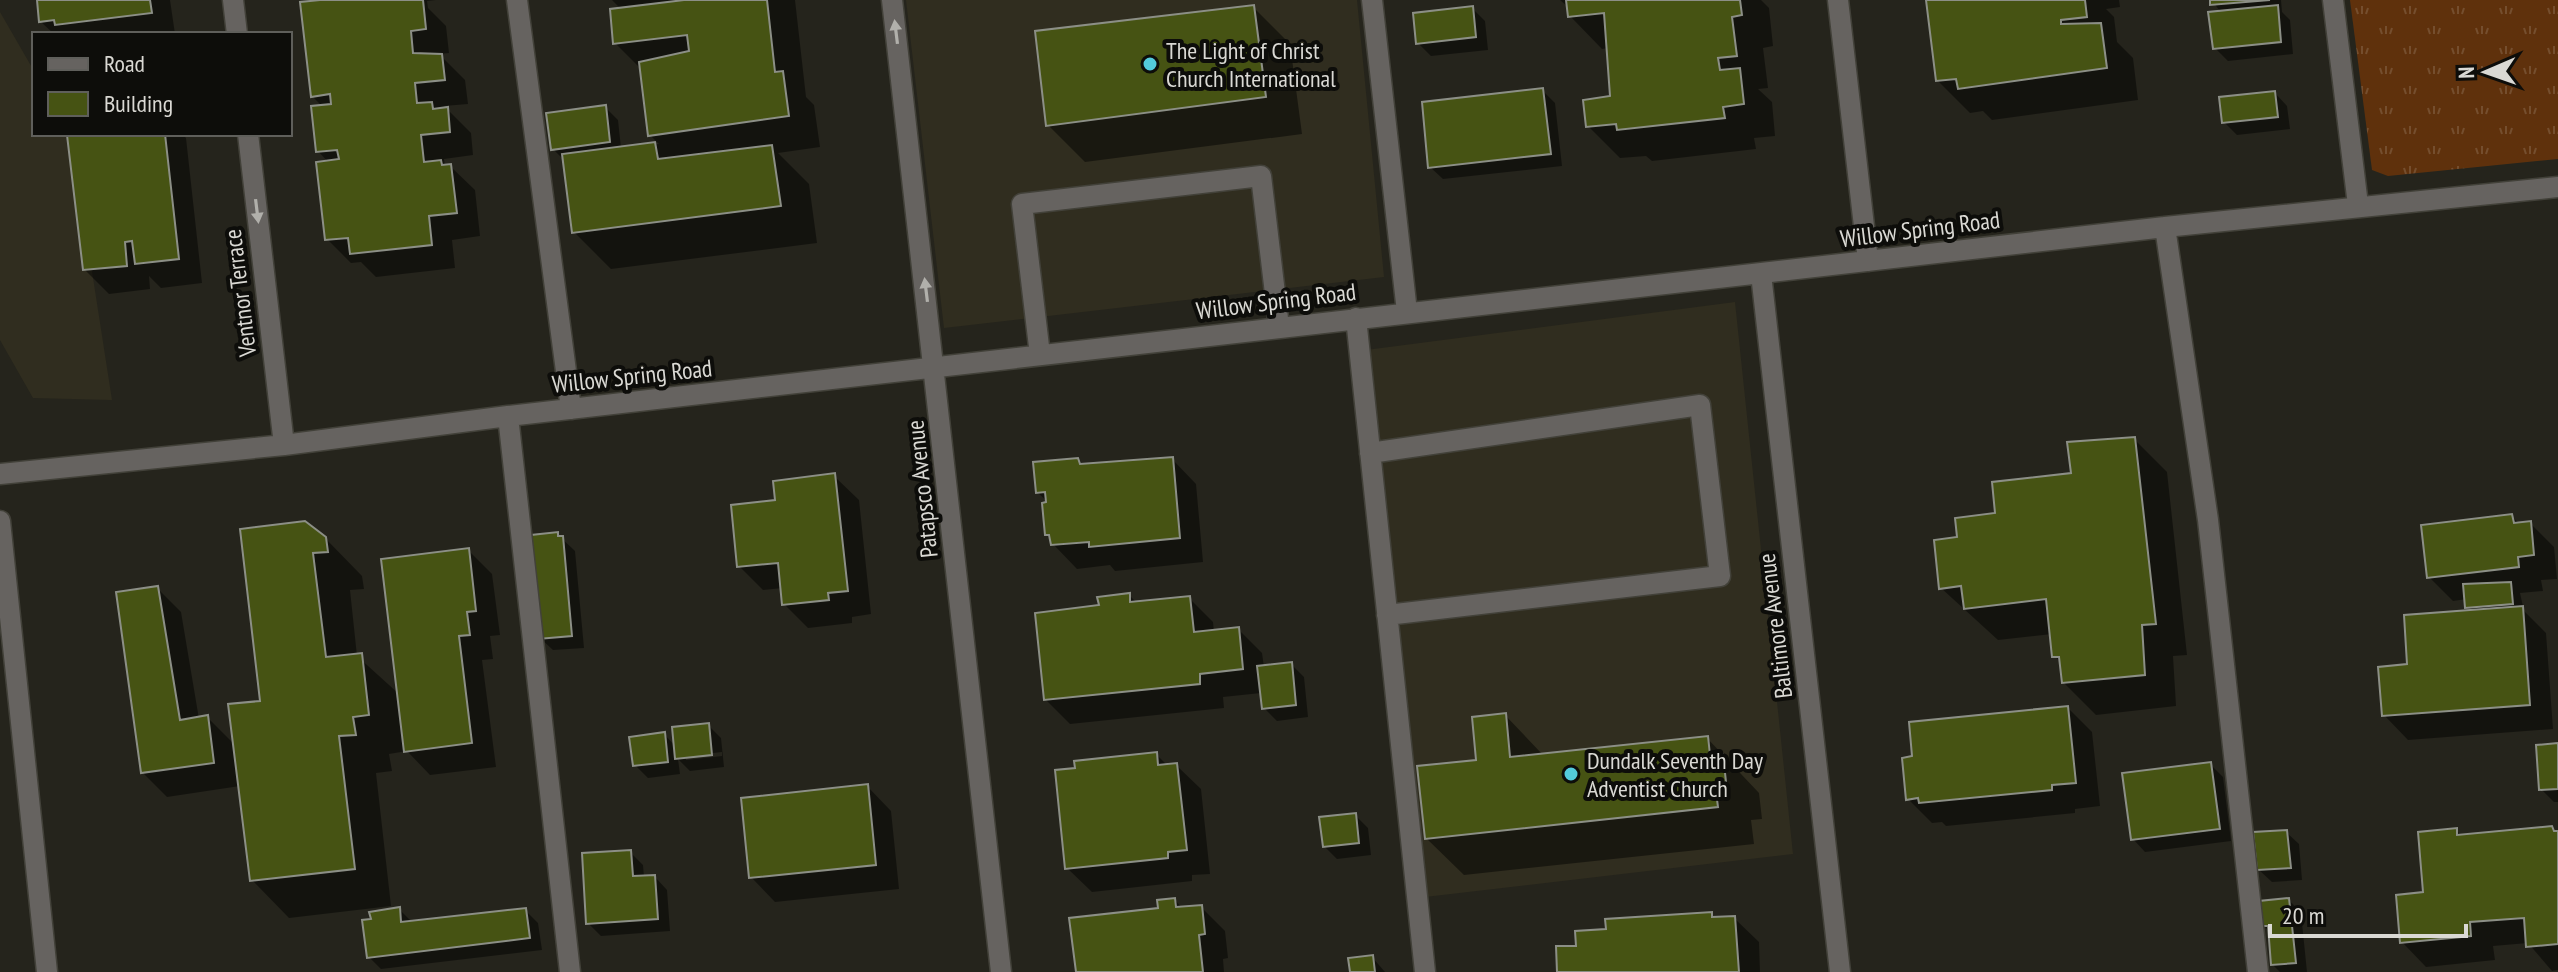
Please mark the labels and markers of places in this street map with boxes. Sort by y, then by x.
place label: The Light of Christ Church International [1166,35,1336,94]
marker: The Light of Christ Church International [1141,55,1159,73]
place label: Dundalk Seventh Day Adventist Church [1587,745,1763,804]
marker: Dundalk Seventh Day Adventist Church [1562,765,1580,783]

